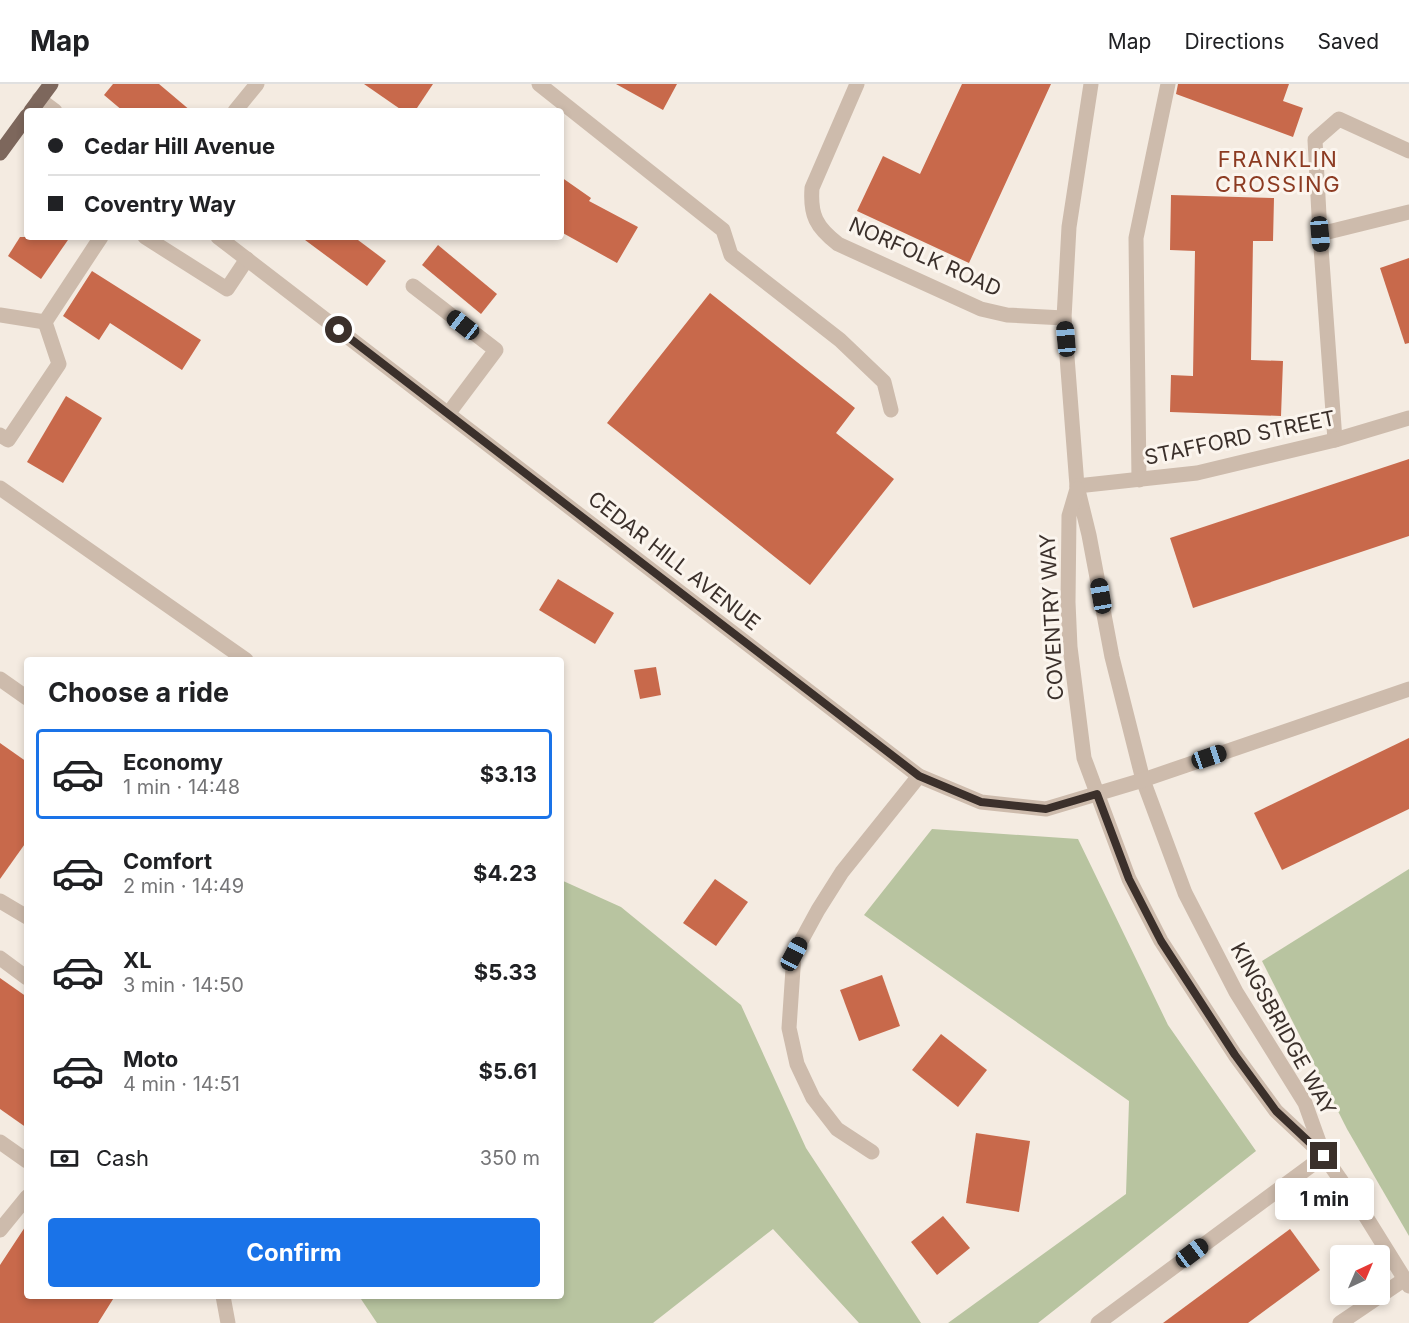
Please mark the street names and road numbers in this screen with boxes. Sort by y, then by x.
street label: NORFOLK ROAD [845,212,1005,301]
street label: STAFFORD STREET [1142,405,1338,470]
street label: CEDAR HILL AVENUE [583,486,765,636]
street label: COVENTRY WAY [1035,533,1068,701]
street label: KINGSBRIDGE WAY [1226,938,1341,1120]

